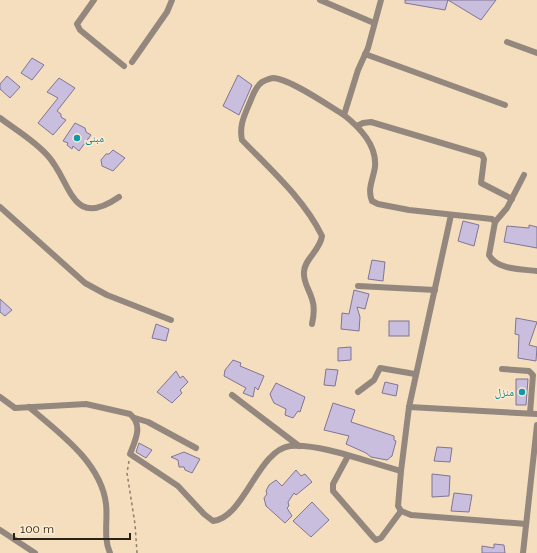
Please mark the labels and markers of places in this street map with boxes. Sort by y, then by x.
place label: مبنى [85,132,104,145]
marker: مبنى [72,133,82,143]
place label: منزل [495,386,514,399]
marker: منزل [517,387,527,397]

